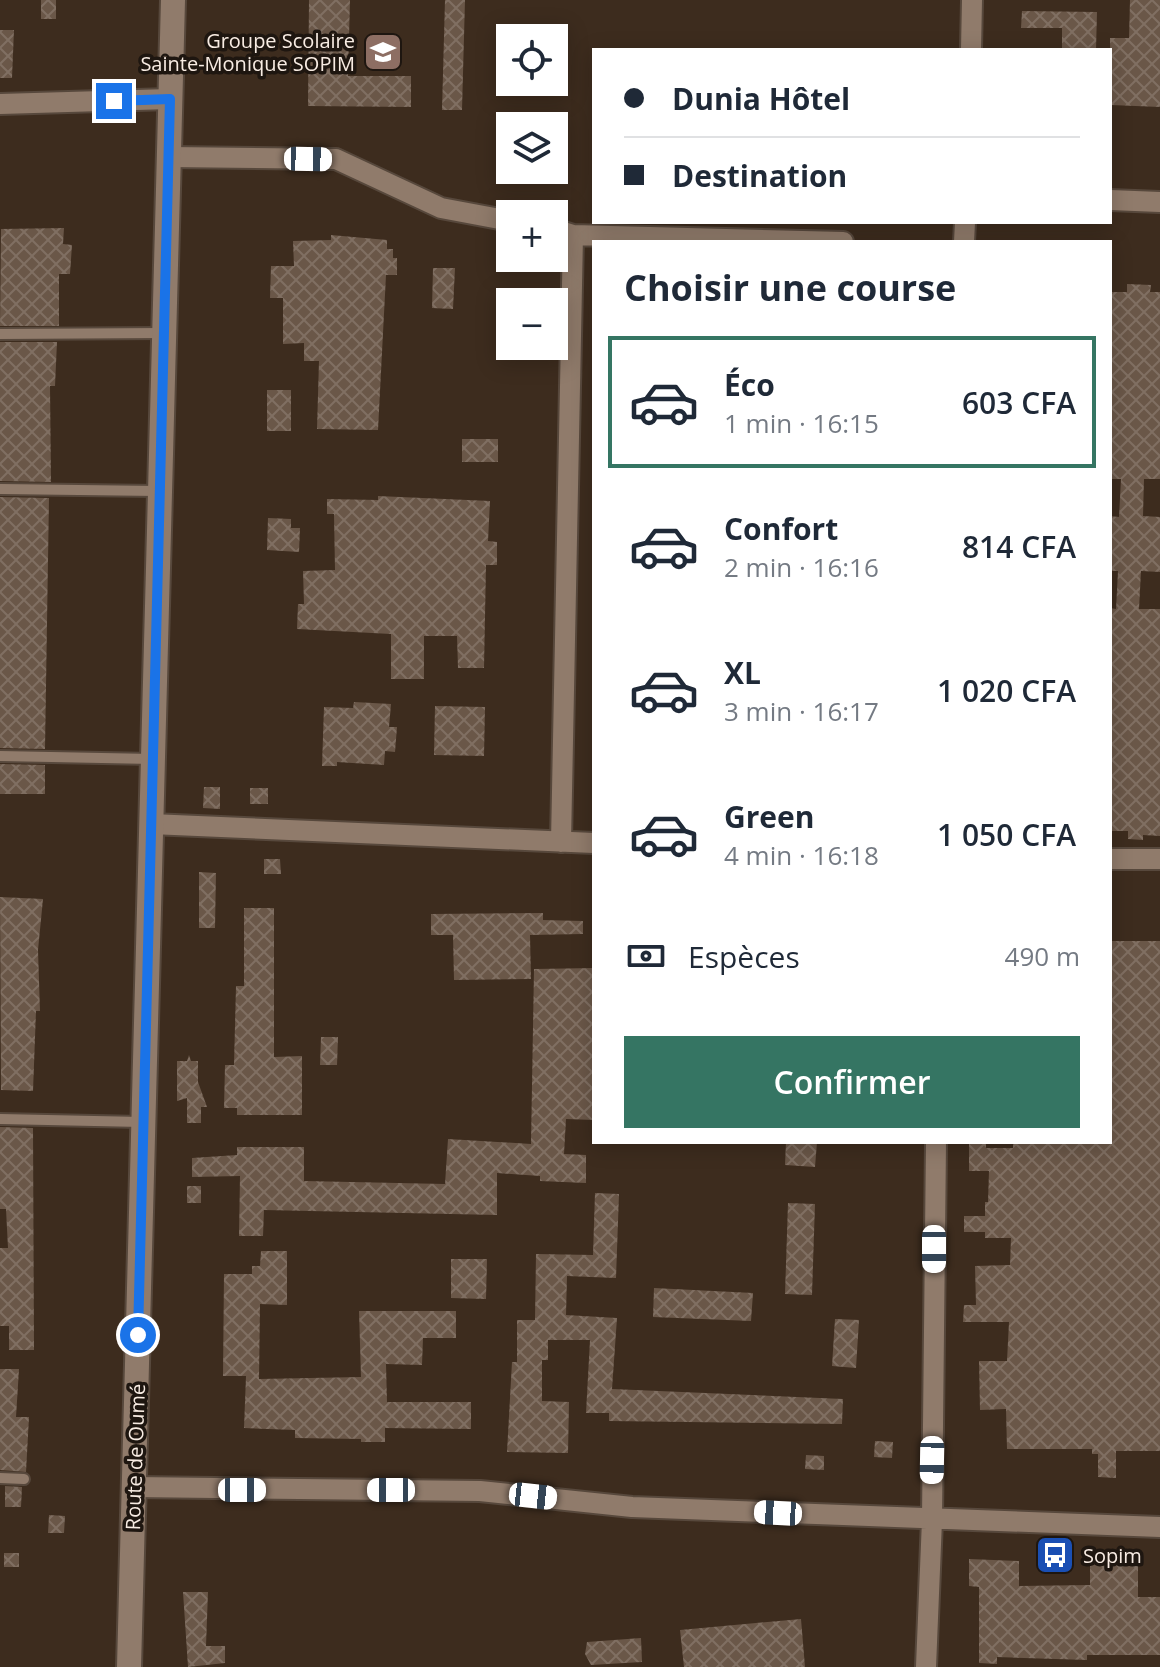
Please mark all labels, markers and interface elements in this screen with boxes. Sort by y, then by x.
map controls [496,24,568,360]
button: locate [496,24,568,96]
place label: Groupe Scolaire Sainte-Monique SOPIM [140,27,355,77]
school or university icon: Groupe Scolaire Sainte-Monique SOPIM [362,31,404,73]
text: Dunia Hôtel [672,78,850,119]
route end [96,83,132,119]
button: layers [496,112,568,184]
car [284,147,332,171]
text: Destination [672,155,847,196]
button: + [496,200,568,272]
text: Choisir une course [624,263,956,312]
button: − [496,288,568,360]
text: Éco [724,364,775,405]
icon: car [628,366,700,438]
text: 603 CFA [962,382,1076,423]
text: 1 min · 16:15 [724,405,879,441]
text: Confort [724,508,838,549]
icon: car [628,510,700,582]
text: 814 CFA [962,526,1076,567]
text: 2 min · 16:16 [724,549,879,585]
text: XL [724,652,761,693]
icon: car [628,654,700,726]
text: 1 020 CFA [937,670,1076,711]
text: 3 min · 16:17 [724,693,879,729]
text: Green [724,796,815,837]
icon: car [628,798,700,870]
text: 1 050 CFA [937,814,1076,855]
text: 4 min · 16:18 [724,837,879,873]
icon: cash [624,934,668,978]
text: Espèces [688,936,800,977]
text: 490 m [1005,938,1080,974]
button: Confirmer [624,1036,1080,1128]
car [922,1225,946,1273]
route start [120,1317,156,1353]
street label: Route de Oumé [119,1383,151,1531]
car [920,1436,944,1484]
car [218,1478,266,1502]
car [367,1478,415,1502]
car [508,1482,558,1510]
car [753,1500,803,1526]
bus stop icon: Sopim [1034,1534,1076,1576]
place label: Sopim [1083,1542,1142,1569]

